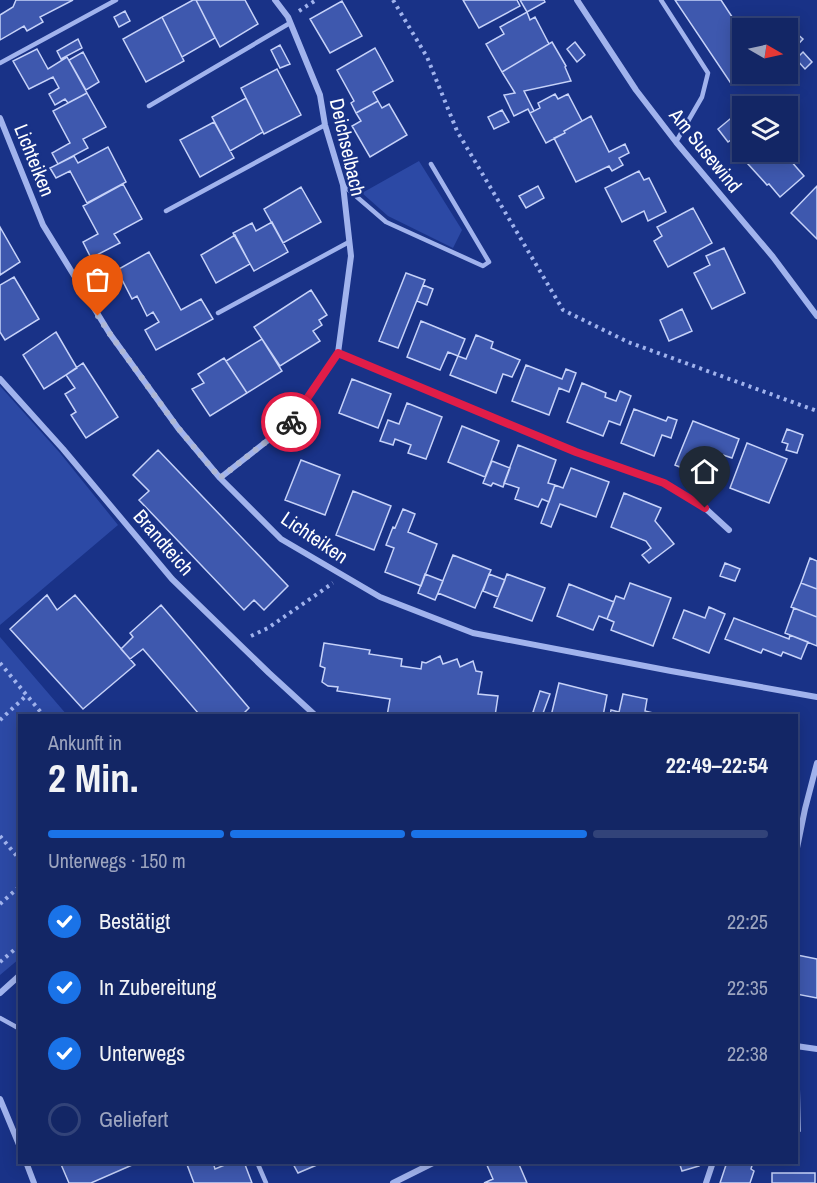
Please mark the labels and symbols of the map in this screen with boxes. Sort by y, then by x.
north arrow [732,18,798,84]
street label: Deichselbach [324,96,372,198]
street label: Am Susewind [663,101,748,198]
street label: Lichteiken [8,120,62,200]
pin [72,254,123,316]
courier [261,392,321,452]
pin [679,446,730,508]
street label: Brandteich [128,503,200,581]
street label: Lichteiken [276,505,354,569]

